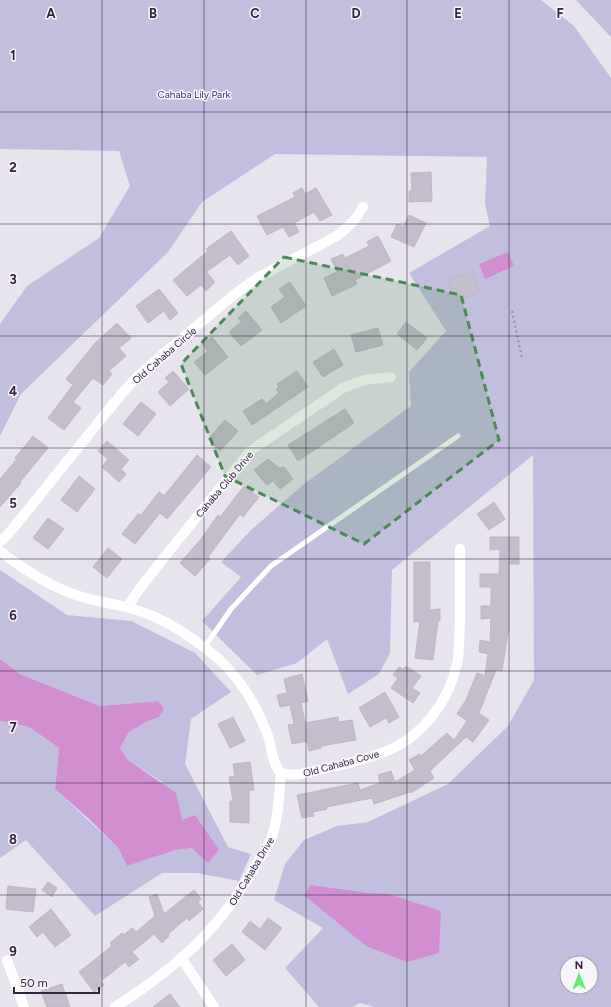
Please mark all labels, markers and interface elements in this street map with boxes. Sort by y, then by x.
text: A [46,6,56,21]
text: B [149,6,157,21]
text: C [250,6,260,21]
text: D [351,6,361,21]
text: E [454,6,462,21]
text: F [556,6,564,21]
text: 1 [10,48,16,63]
park label: Cahaba Lily Park [158,88,231,101]
text: 2 [9,160,17,175]
text: 3 [9,272,17,287]
street label: Old Cahaba Circle [130,324,199,387]
text: 4 [9,384,17,399]
street label: Cahaba Club Drive [193,448,256,520]
text: 5 [9,496,17,511]
text: 6 [9,608,17,623]
text: 7 [9,720,17,735]
street label: Old Cahaba Cove [302,747,381,780]
text: 8 [9,832,17,847]
street label: Old Cahaba Drive [226,834,277,908]
text: 9 [9,944,17,959]
north arrow [559,955,599,995]
text: N [574,959,583,972]
scale bar [14,969,99,995]
text: 50 m [20,976,48,990]

